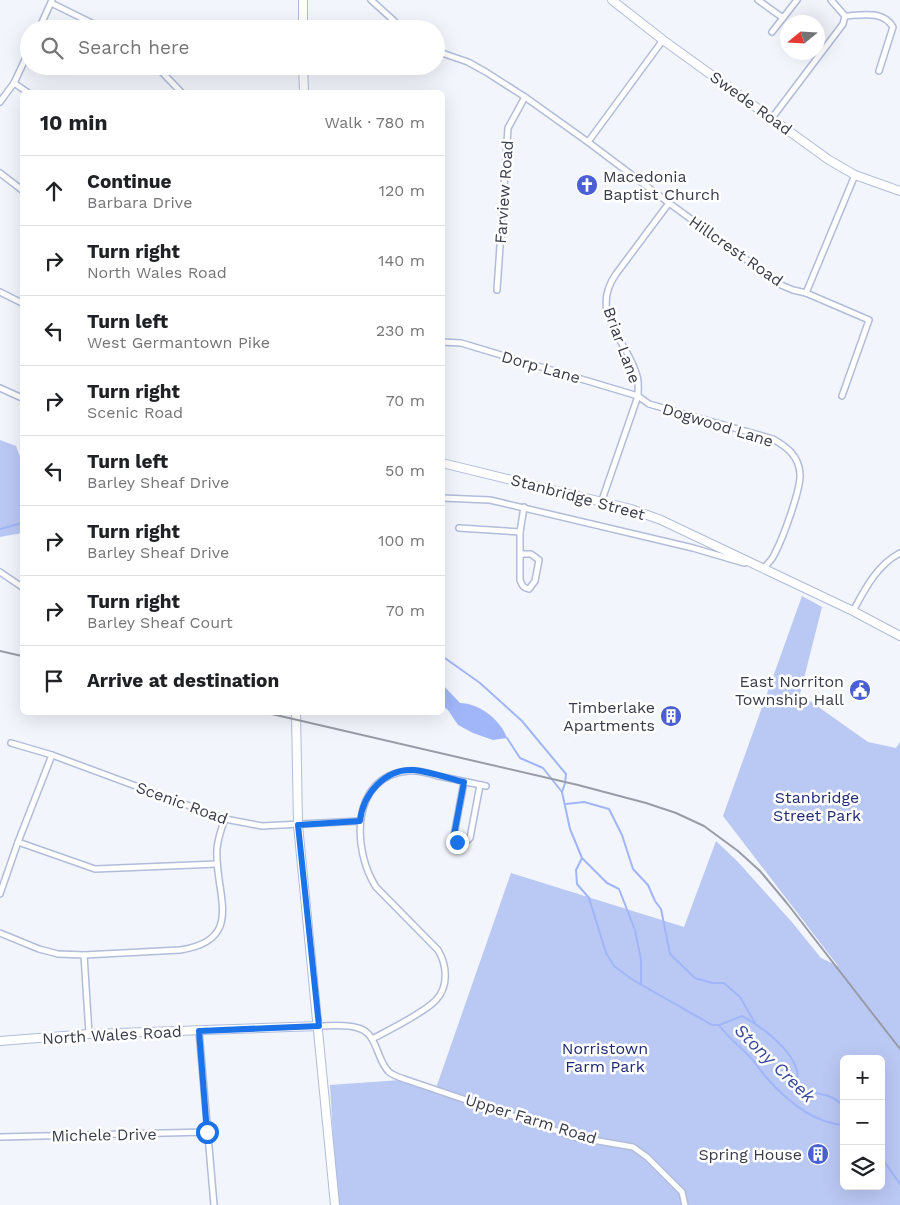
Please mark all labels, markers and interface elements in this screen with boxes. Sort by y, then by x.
north arrow [780,15,825,60]
search box [20,20,445,75]
icon: search [38,34,66,62]
text: Search here [78,36,189,59]
street label: Swede Road [706,67,796,139]
text: 10 min [40,110,107,135]
text: Walk · 780 m [325,113,425,132]
street label: Farview Road [491,140,517,244]
place label: Macedonia Baptist Church [603,167,720,204]
text: Continue [87,170,171,193]
church icon: Macedonia Baptist Church [575,173,599,197]
icon: ahead [40,177,68,205]
text: 120 m [379,181,425,200]
text: Barbara Drive [87,193,192,212]
street label: Hillcrest Road [686,212,786,290]
text: Turn right [87,240,180,263]
icon: right [40,247,68,275]
text: 140 m [378,251,425,270]
text: North Wales Road [87,263,227,282]
street label: Briar Lane [599,304,645,386]
text: Turn left [87,310,168,333]
icon: left [40,317,68,345]
text: 230 m [376,321,425,340]
text: West Germantown Pike [87,333,270,352]
street label: Dorp Lane [499,347,583,387]
text: Turn right [87,380,180,403]
icon: right [40,387,68,415]
text: 70 m [386,391,425,410]
street label: Dogwood Lane [660,399,776,451]
text: Scenic Road [87,403,183,422]
text: Turn left [87,450,168,473]
icon: left [40,457,68,485]
text: 50 m [385,461,425,480]
street label: Stanbridge Street [509,470,647,524]
text: Barley Sheaf Drive [87,473,229,492]
text: Turn right [87,520,180,543]
icon: right [40,527,68,555]
text: 100 m [378,531,425,550]
text: Barley Sheaf Drive [87,543,229,562]
text: Turn right [87,590,180,613]
icon: right [40,597,68,625]
text: 70 m [386,601,425,620]
text: Barley Sheaf Court [87,613,233,632]
icon: arrive [40,667,68,695]
text: Arrive at destination [87,669,279,692]
place label: East Norriton Township Hall [735,672,844,709]
public building icon: East Norriton Township Hall [848,678,872,702]
place label: Timberlake Apartments [563,698,655,735]
building icon: Timberlake Apartments [659,704,683,728]
street label: Scenic Road [134,778,230,828]
park label: Stanbridge Street Park [773,788,861,825]
route end [446,831,469,854]
water label: Stony Creek [730,1019,820,1107]
street label: North Wales Road [42,1022,182,1048]
park label: Norristown Farm Park [562,1039,648,1076]
map controls [840,1055,885,1190]
button: + [840,1055,885,1100]
street label: Upper Farm Road [463,1090,599,1148]
button: − [840,1100,885,1145]
route start [196,1121,219,1144]
street label: Michele Drive [51,1125,157,1145]
building icon: Spring House [806,1142,830,1166]
place label: Spring House [698,1145,802,1164]
button: layers [840,1145,885,1190]

